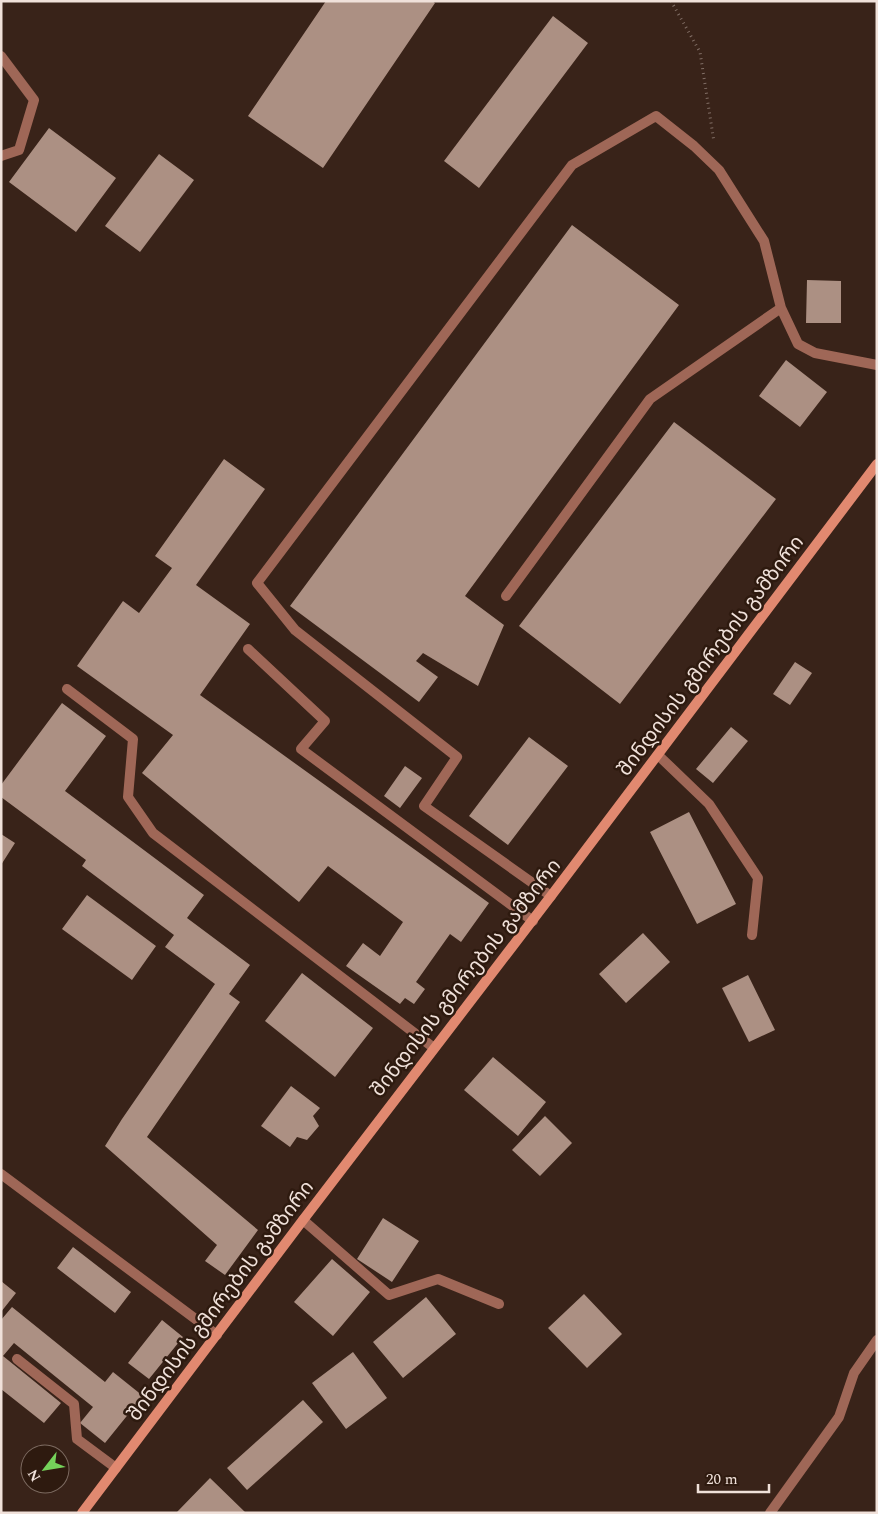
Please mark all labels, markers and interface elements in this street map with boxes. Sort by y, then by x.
street label: შინდისის გმირების გამზირი [610,529,812,783]
street label: შინდისის გმირების გამზირი [363,853,569,1103]
street label: შინდისის გმირების გამზირი [120,1174,322,1428]
north arrow [20,1444,70,1494]
scale bar [698,1462,769,1494]
text: N [22,1465,46,1486]
text: 20 m [706,1468,738,1491]

